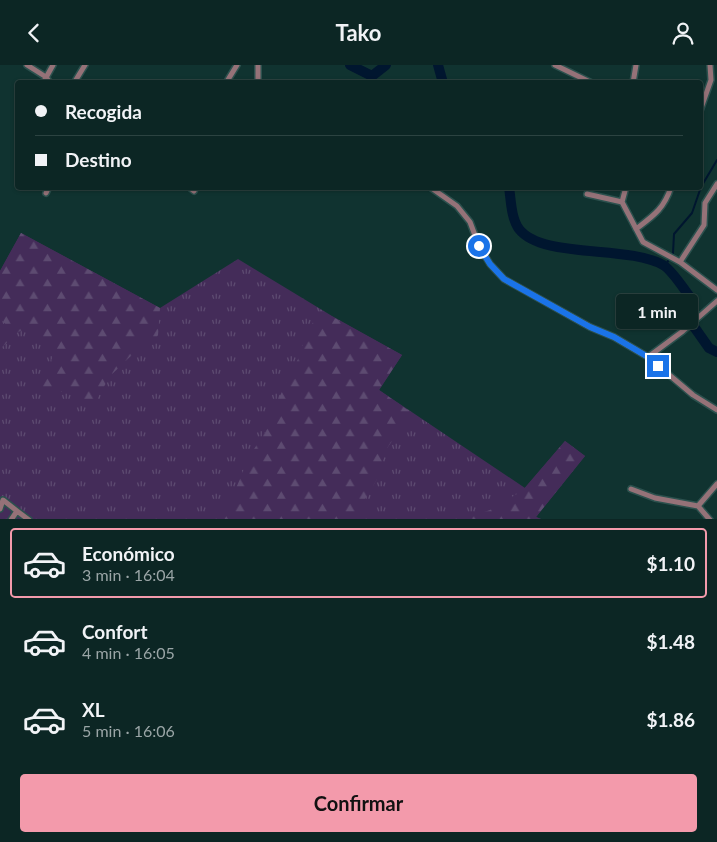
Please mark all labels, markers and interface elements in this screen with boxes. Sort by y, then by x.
icon: back [20,19,48,47]
text: Tako [336,19,381,46]
icon: person [669,19,697,47]
text: Recogida [65,100,142,123]
text: Destino [65,148,132,171]
route start [468,235,490,257]
callout: 1 min [617,293,699,329]
text: 1 min [637,302,677,321]
route end [647,355,669,377]
icon: car [22,541,67,586]
text: Económico [82,542,175,565]
text: $1.10 [646,552,695,575]
text: 3 min · 16:04 [82,565,175,584]
icon: car [22,619,67,664]
text: Confort [82,620,147,643]
text: $1.48 [646,630,695,653]
text: 4 min · 16:05 [82,643,175,662]
icon: car [22,697,67,742]
text: XL [82,698,105,721]
text: $1.86 [646,708,695,731]
text: 5 min · 16:06 [82,721,175,740]
button: Confirmar [20,774,697,832]

